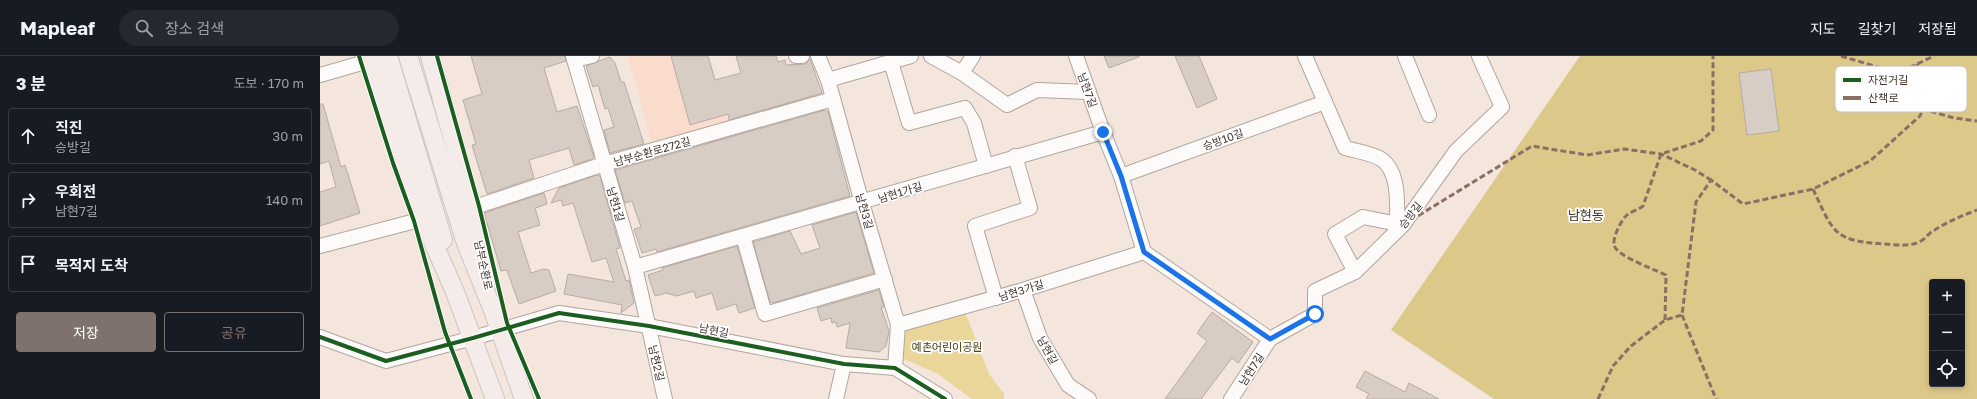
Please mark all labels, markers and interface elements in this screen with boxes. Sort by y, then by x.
search box [119,10,399,46]
text: Mapleaf [20,16,95,39]
icon: search [133,17,155,39]
text: 장소 검색 [165,19,224,37]
text: 지도 [1810,20,1836,37]
text: 길찾기 [1858,20,1896,37]
text: 저장됨 [1918,20,1957,37]
legend [1835,66,1967,112]
street label: 남현7길 [1076,71,1100,109]
text: 3 분 [16,73,46,94]
text: 자전거길 [1868,73,1908,86]
text: 도보 · 170 m [234,75,304,91]
text: 산책로 [1868,91,1898,104]
text: 직진 [55,118,83,136]
route end [1094,123,1112,141]
icon: ahead [17,125,39,147]
street label: 승방10길 [1201,126,1245,152]
text: 30 m [273,128,303,144]
street label: 남부순환로272길 [612,134,692,168]
text: 승방길 [55,139,91,155]
street label: 남현1가길 [876,179,924,205]
text: 우회전 [55,182,96,200]
street label: 남현1길 [605,185,627,223]
icon: right [17,189,39,211]
text: 140 m [266,192,303,208]
street label: 남현3길 [854,192,876,230]
street label: 승방길 [1396,199,1424,231]
text: 남현7길 [55,203,98,219]
district label: 남현동 [1568,207,1604,223]
street label: 남부순환로 [472,239,496,291]
icon: arrive [17,253,39,275]
text: 목적지 도착 [55,256,128,274]
street label: 남현3가길 [997,277,1045,303]
map controls [1929,279,1965,387]
button: + [1929,279,1965,315]
route start [1306,305,1324,323]
button: 저장 [16,312,156,352]
button: 공유 [164,312,304,352]
button: − [1929,315,1965,351]
street label: 남현길 [698,321,730,339]
street label: 남현길 [1035,334,1061,366]
park label: 예촌어린이공원 [912,340,982,353]
street label: 남현2길 [647,344,667,382]
street label: 남현7길 [1236,350,1266,388]
button: locate [1929,351,1965,387]

